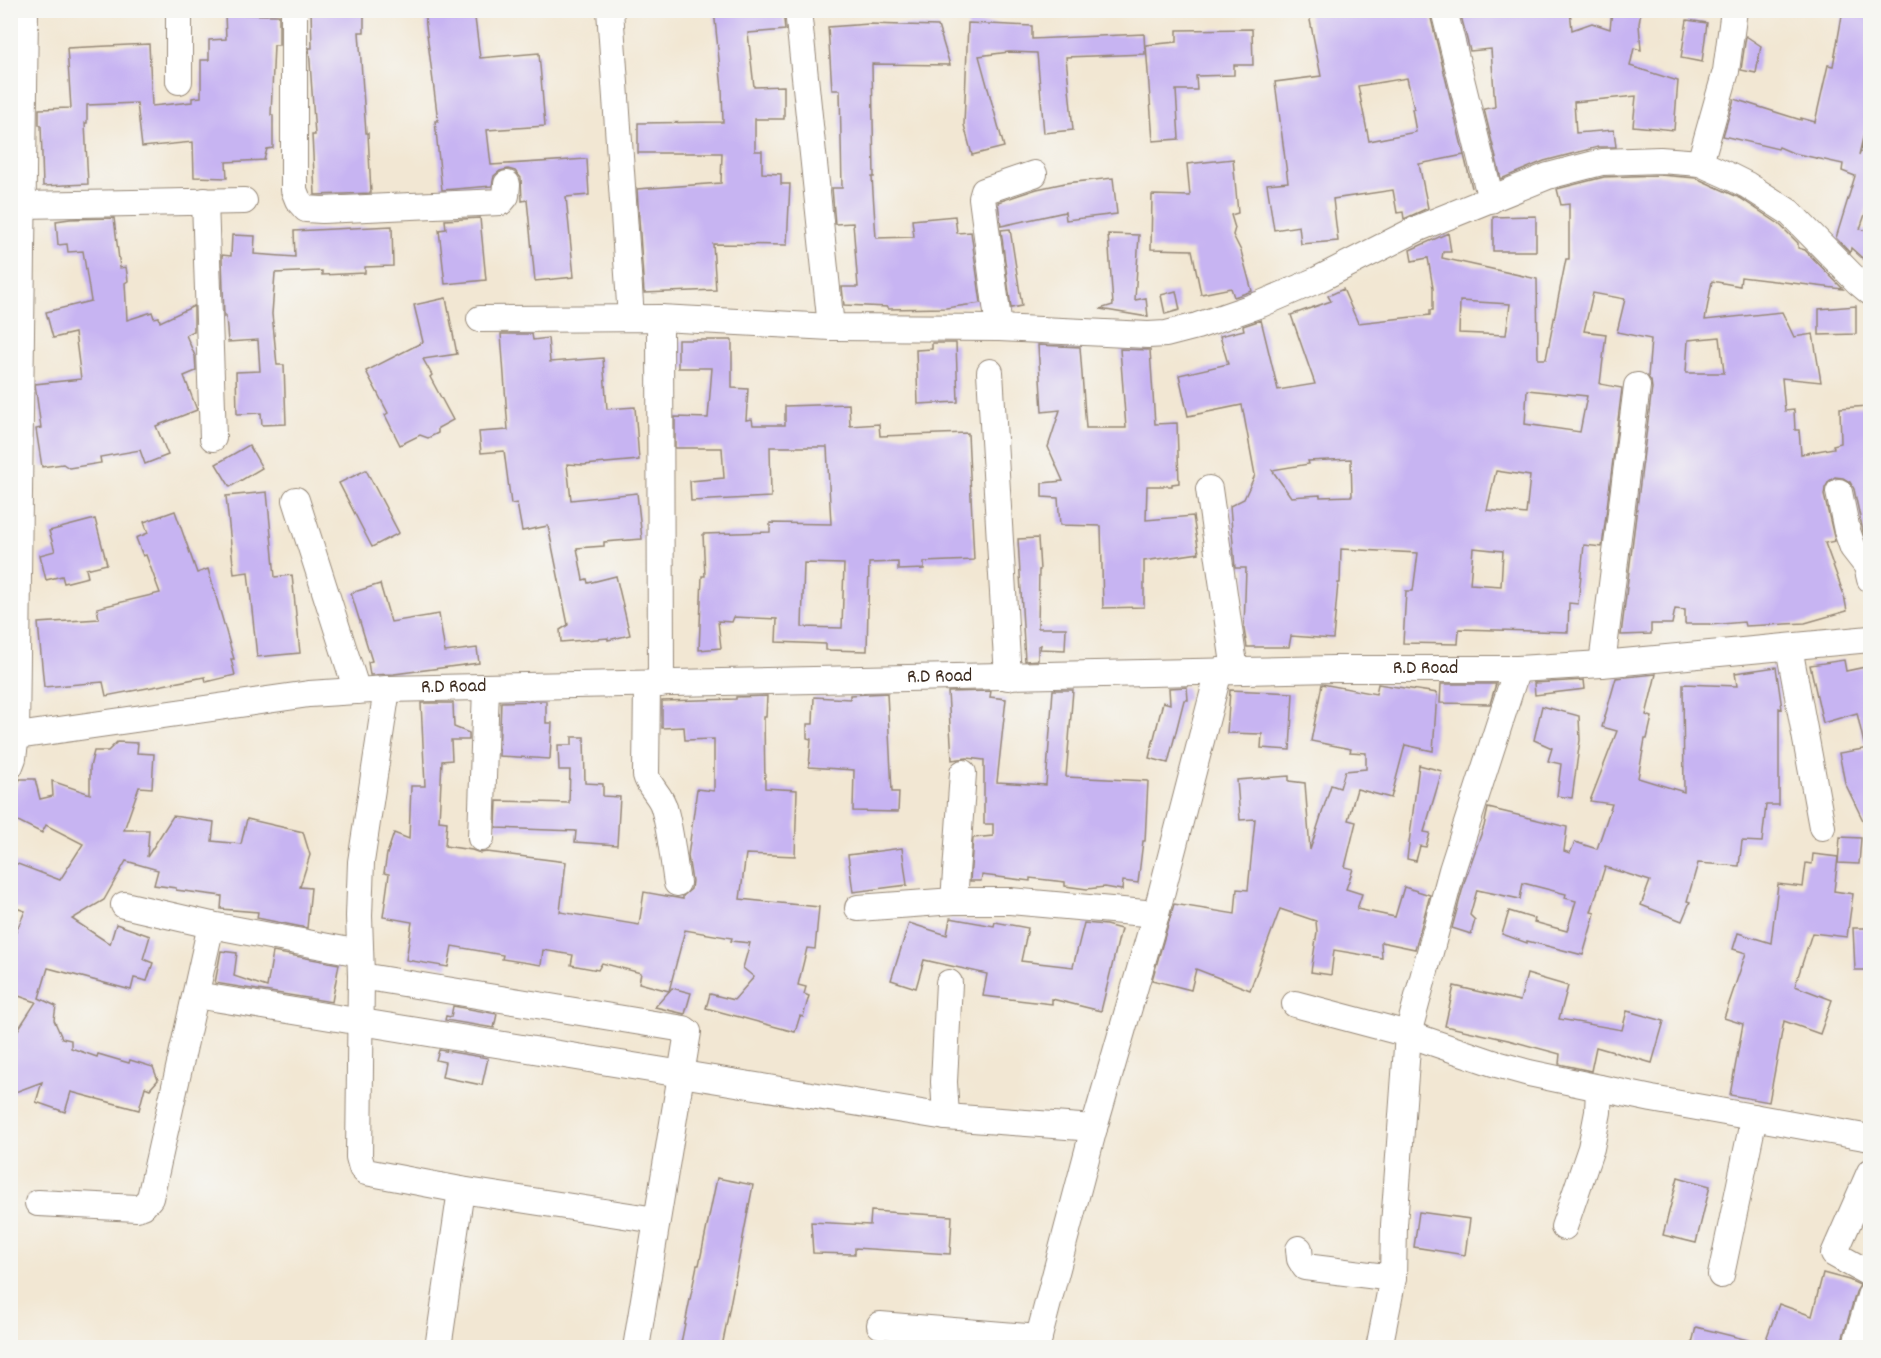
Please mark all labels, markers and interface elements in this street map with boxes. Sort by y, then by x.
street label: R.D Road [1393,655,1458,683]
street label: R.D Road [907,663,973,692]
street label: R.D Road [421,673,487,702]

